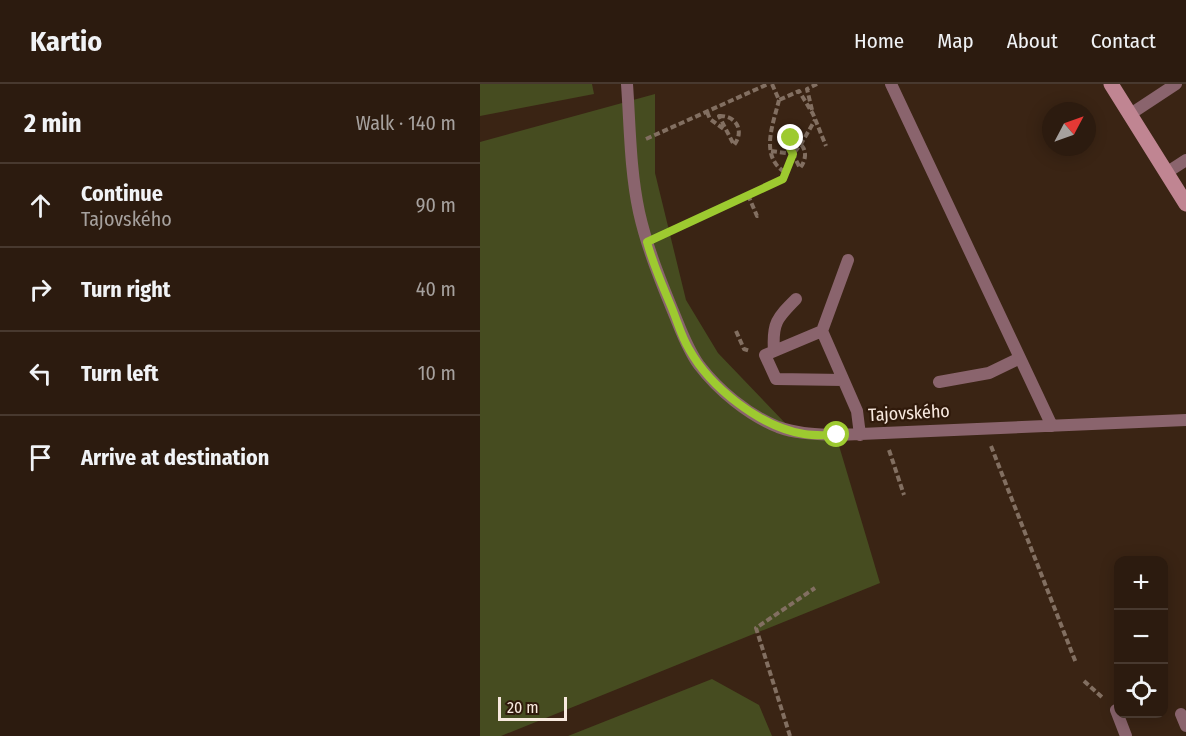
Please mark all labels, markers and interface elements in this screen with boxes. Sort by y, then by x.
text: Kartio [30,25,102,58]
text: Home [854,28,904,54]
text: Map [937,28,974,54]
text: About [1007,28,1058,54]
text: Contact [1091,28,1156,54]
north arrow [1042,102,1096,156]
text: 2 min [24,108,82,139]
text: Walk · 140 m [356,111,456,135]
route end [777,124,803,150]
text: Continue [81,180,163,207]
icon: ahead [24,189,57,222]
text: 90 m [416,193,456,217]
text: Tajovského [81,207,172,231]
icon: right [24,273,57,306]
text: Turn right [81,276,170,303]
text: 40 m [416,277,456,301]
icon: left [24,357,57,390]
text: Turn left [81,360,159,387]
text: 10 m [418,361,456,385]
street label: Tajovského [868,400,950,426]
route start [823,421,849,447]
icon: arrive [24,441,57,474]
text: Arrive at destination [81,444,269,471]
map controls [1114,556,1168,718]
button: + [1114,556,1168,610]
button: − [1114,610,1168,664]
button: locate [1114,664,1168,718]
scale bar [498,694,567,722]
text: 20 m [507,698,538,717]

